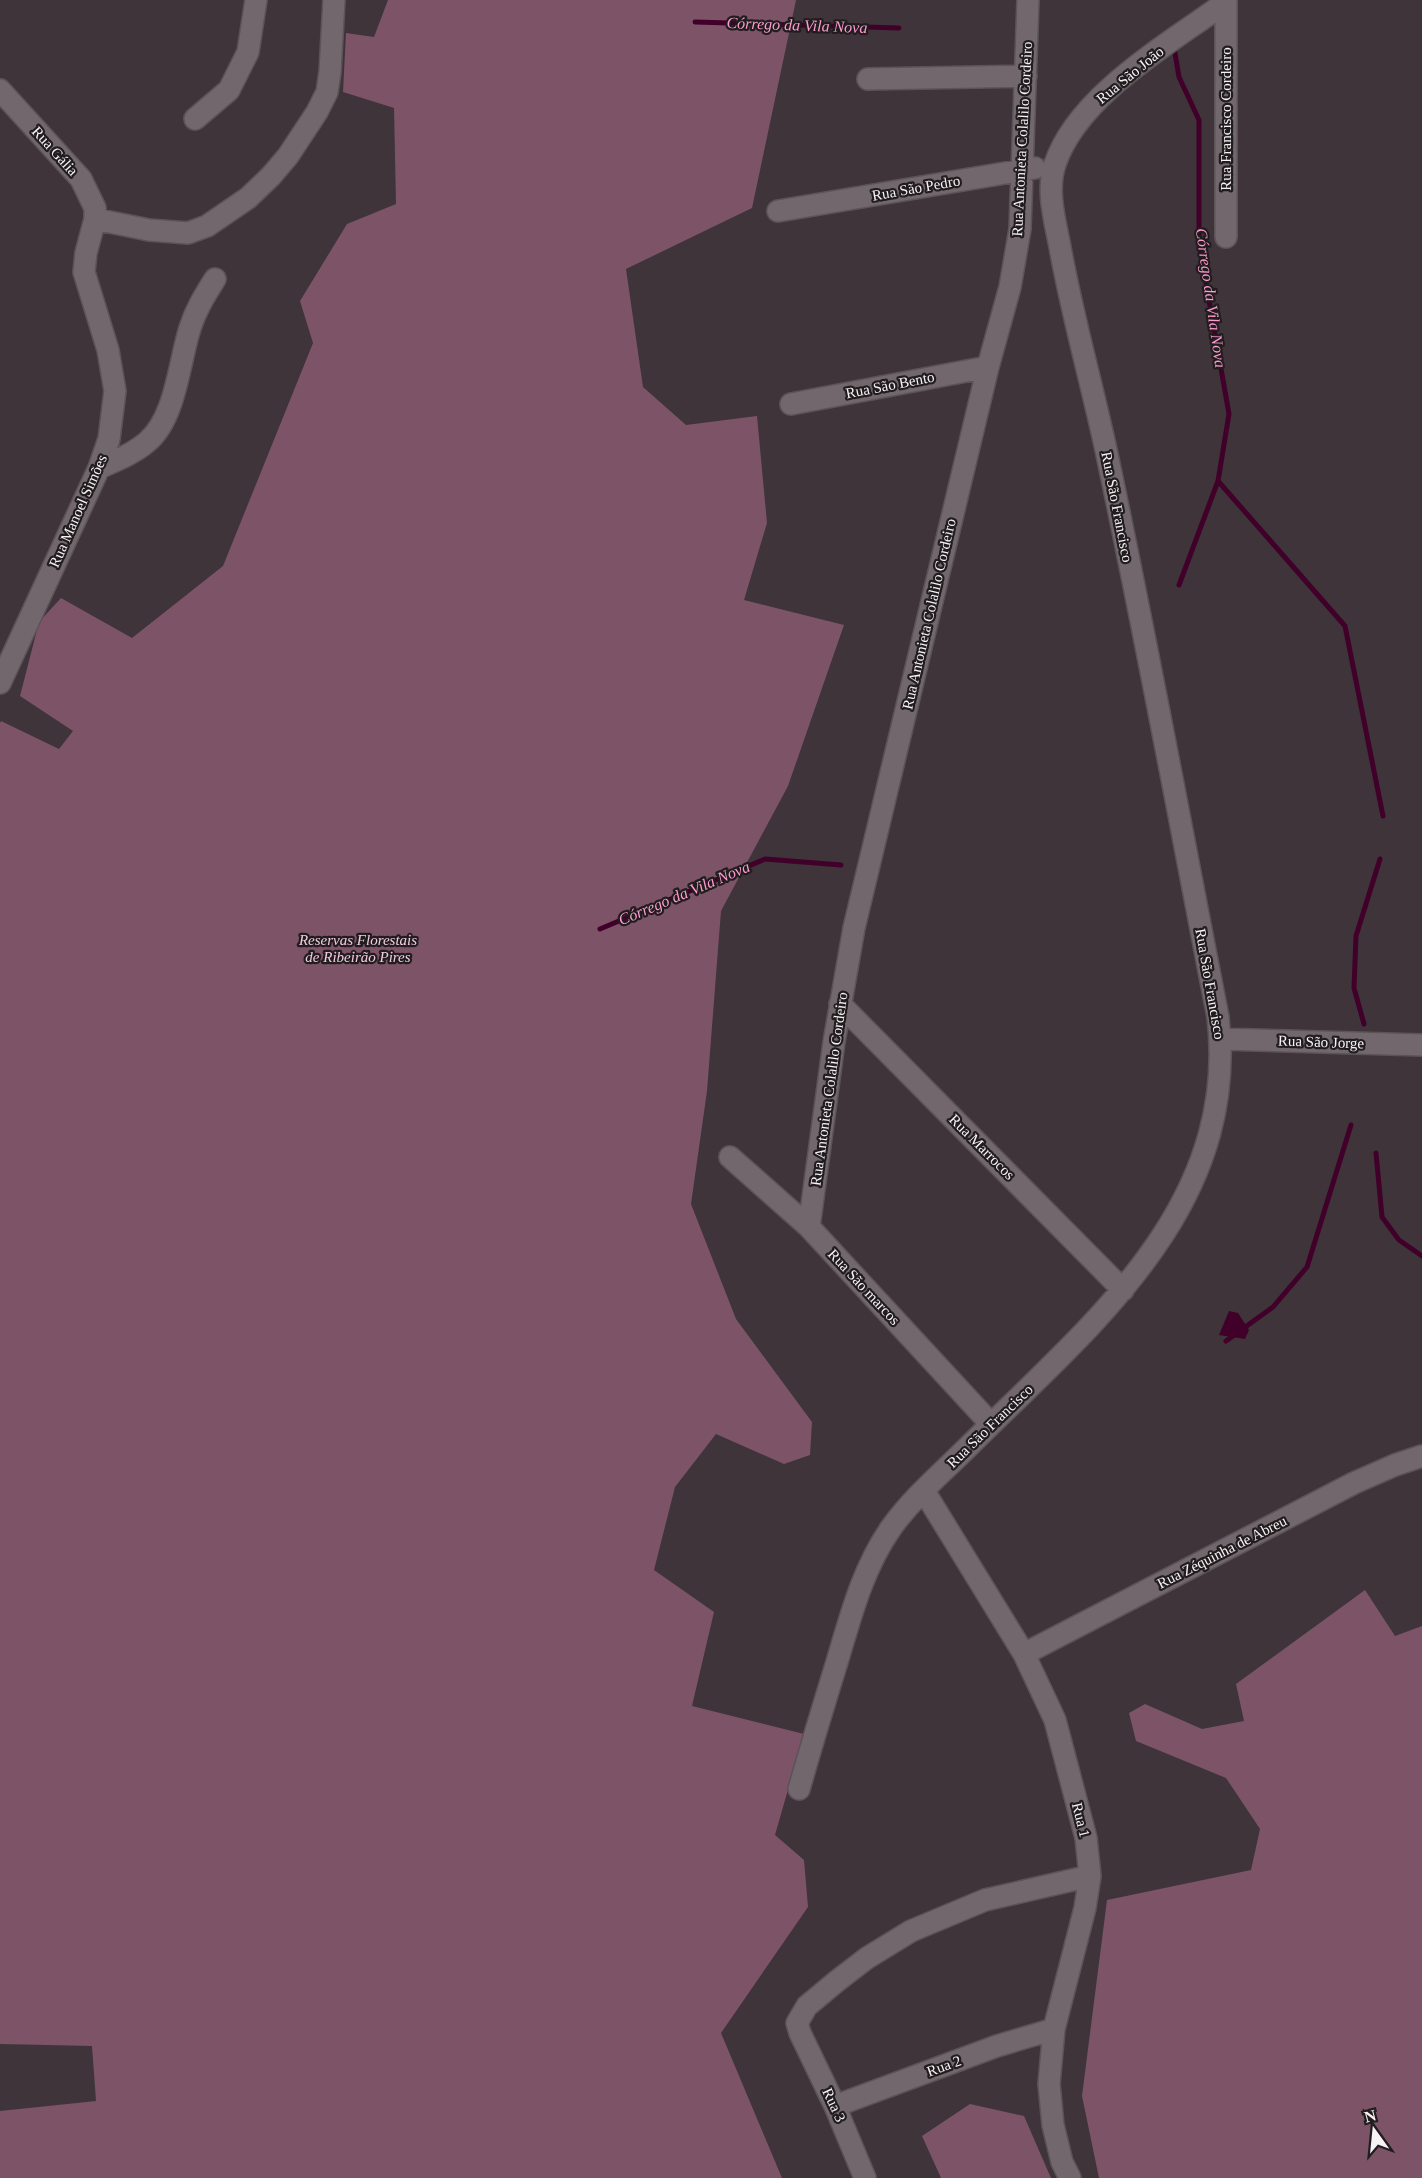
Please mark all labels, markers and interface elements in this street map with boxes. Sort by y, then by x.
water label: Córrego da Vila Nova [726,14,868,37]
street label: Rua Antonieta Colalilo Cordeiro [1009,41,1035,237]
street label: Rua São João [1093,43,1167,107]
street label: Rua Francisco Cordeiro [1218,47,1234,191]
street label: Rua Gália [29,123,81,179]
street label: Rua São Pedro [871,172,961,204]
water label: Córrego da Vila Nova [1192,227,1229,369]
street label: Rua São Bento [844,369,936,401]
street label: Rua São Francisco [1098,450,1136,564]
street label: Rua Manoel Simões [46,452,110,570]
street label: Rua Antonieta Colalilo Cordeiro [899,517,959,711]
water label: Córrego da Vila Nova [616,858,753,929]
street label: Rua São Francisco [1192,927,1228,1041]
park label: Reservas Florestais de Ribeirão Pires [298,932,417,965]
street label: Rua Antonieta Colalilo Cordeiro [807,991,851,1187]
street label: Rua São Jorge [1278,1032,1365,1052]
street label: Rua Marrocos [946,1111,1018,1183]
street label: Rua São marcos [825,1246,903,1328]
street label: Rua São Francisco [944,1381,1036,1471]
street label: Rua Zéquinha de Abreu [1155,1512,1290,1592]
street label: Rua 1 [1069,1801,1093,1839]
street label: Rua 2 [925,2052,963,2080]
street label: Rua 3 [819,2086,849,2124]
north arrow [1344,2100,1404,2160]
text: N [1362,2106,1378,2126]

